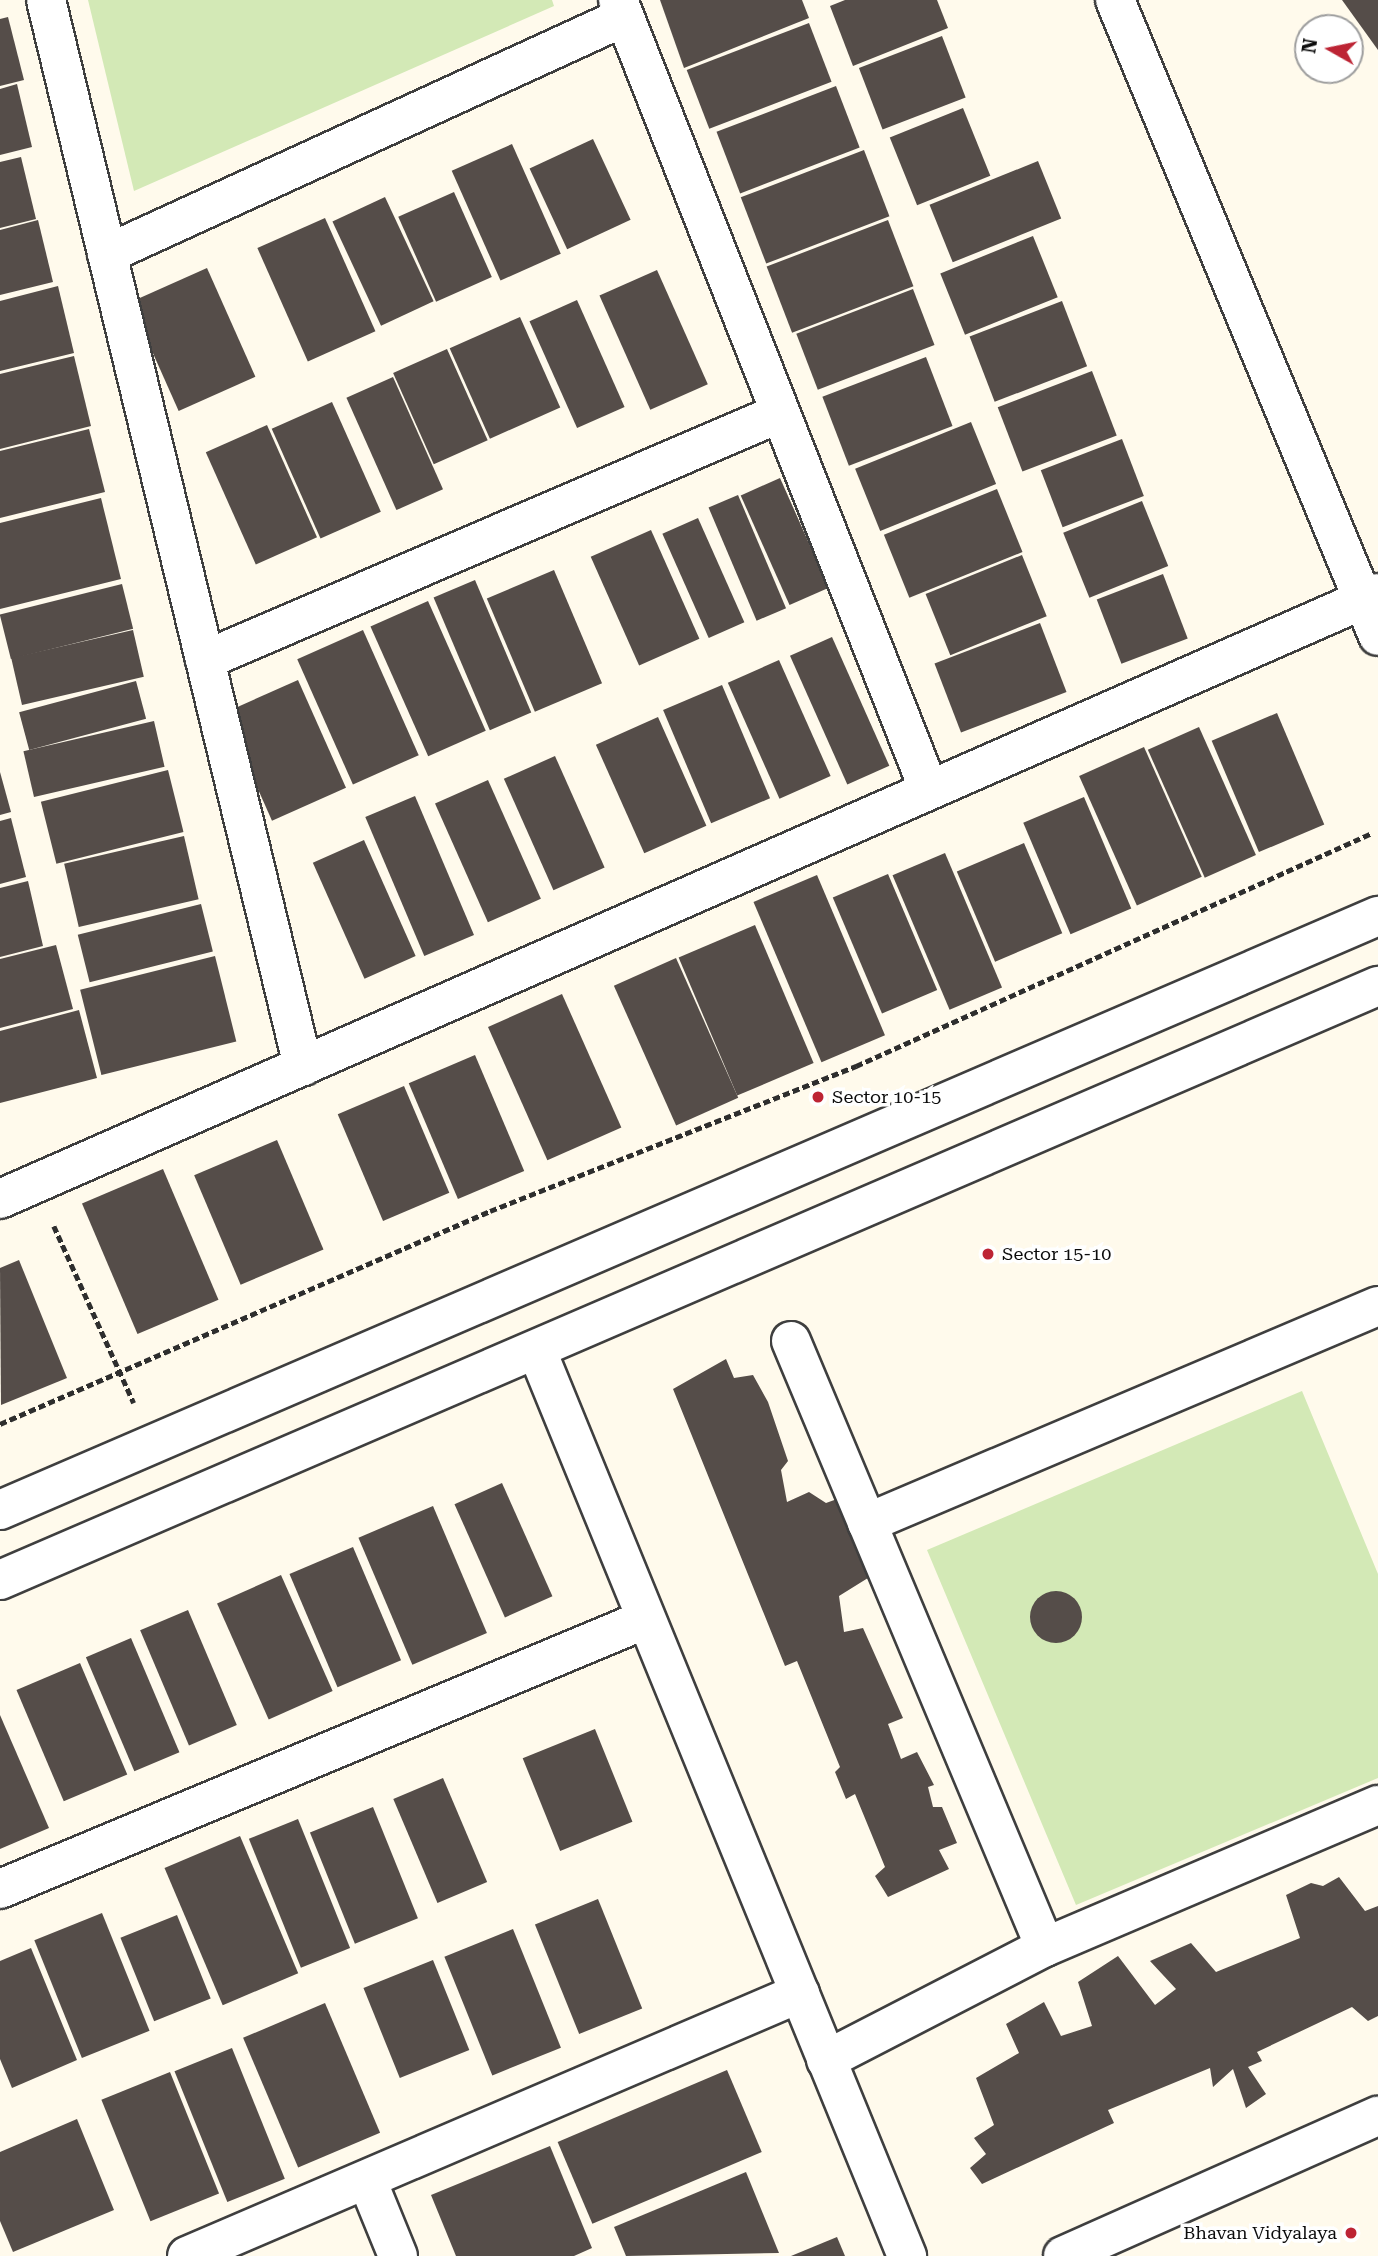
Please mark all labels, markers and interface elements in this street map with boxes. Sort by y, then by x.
north arrow [1294,14,1364,84]
text: N [1297,37,1322,55]
place label: Sector 10-15 [832,1086,941,1108]
marker: Sector 10-15 [810,1089,826,1105]
place label: Sector 15-10 [1002,1243,1111,1265]
marker: Sector 15-10 [980,1246,996,1262]
place label: Bhavan Vidyalaya [1183,2222,1337,2244]
marker: Bhavan Vidyalaya [1343,2225,1359,2241]

